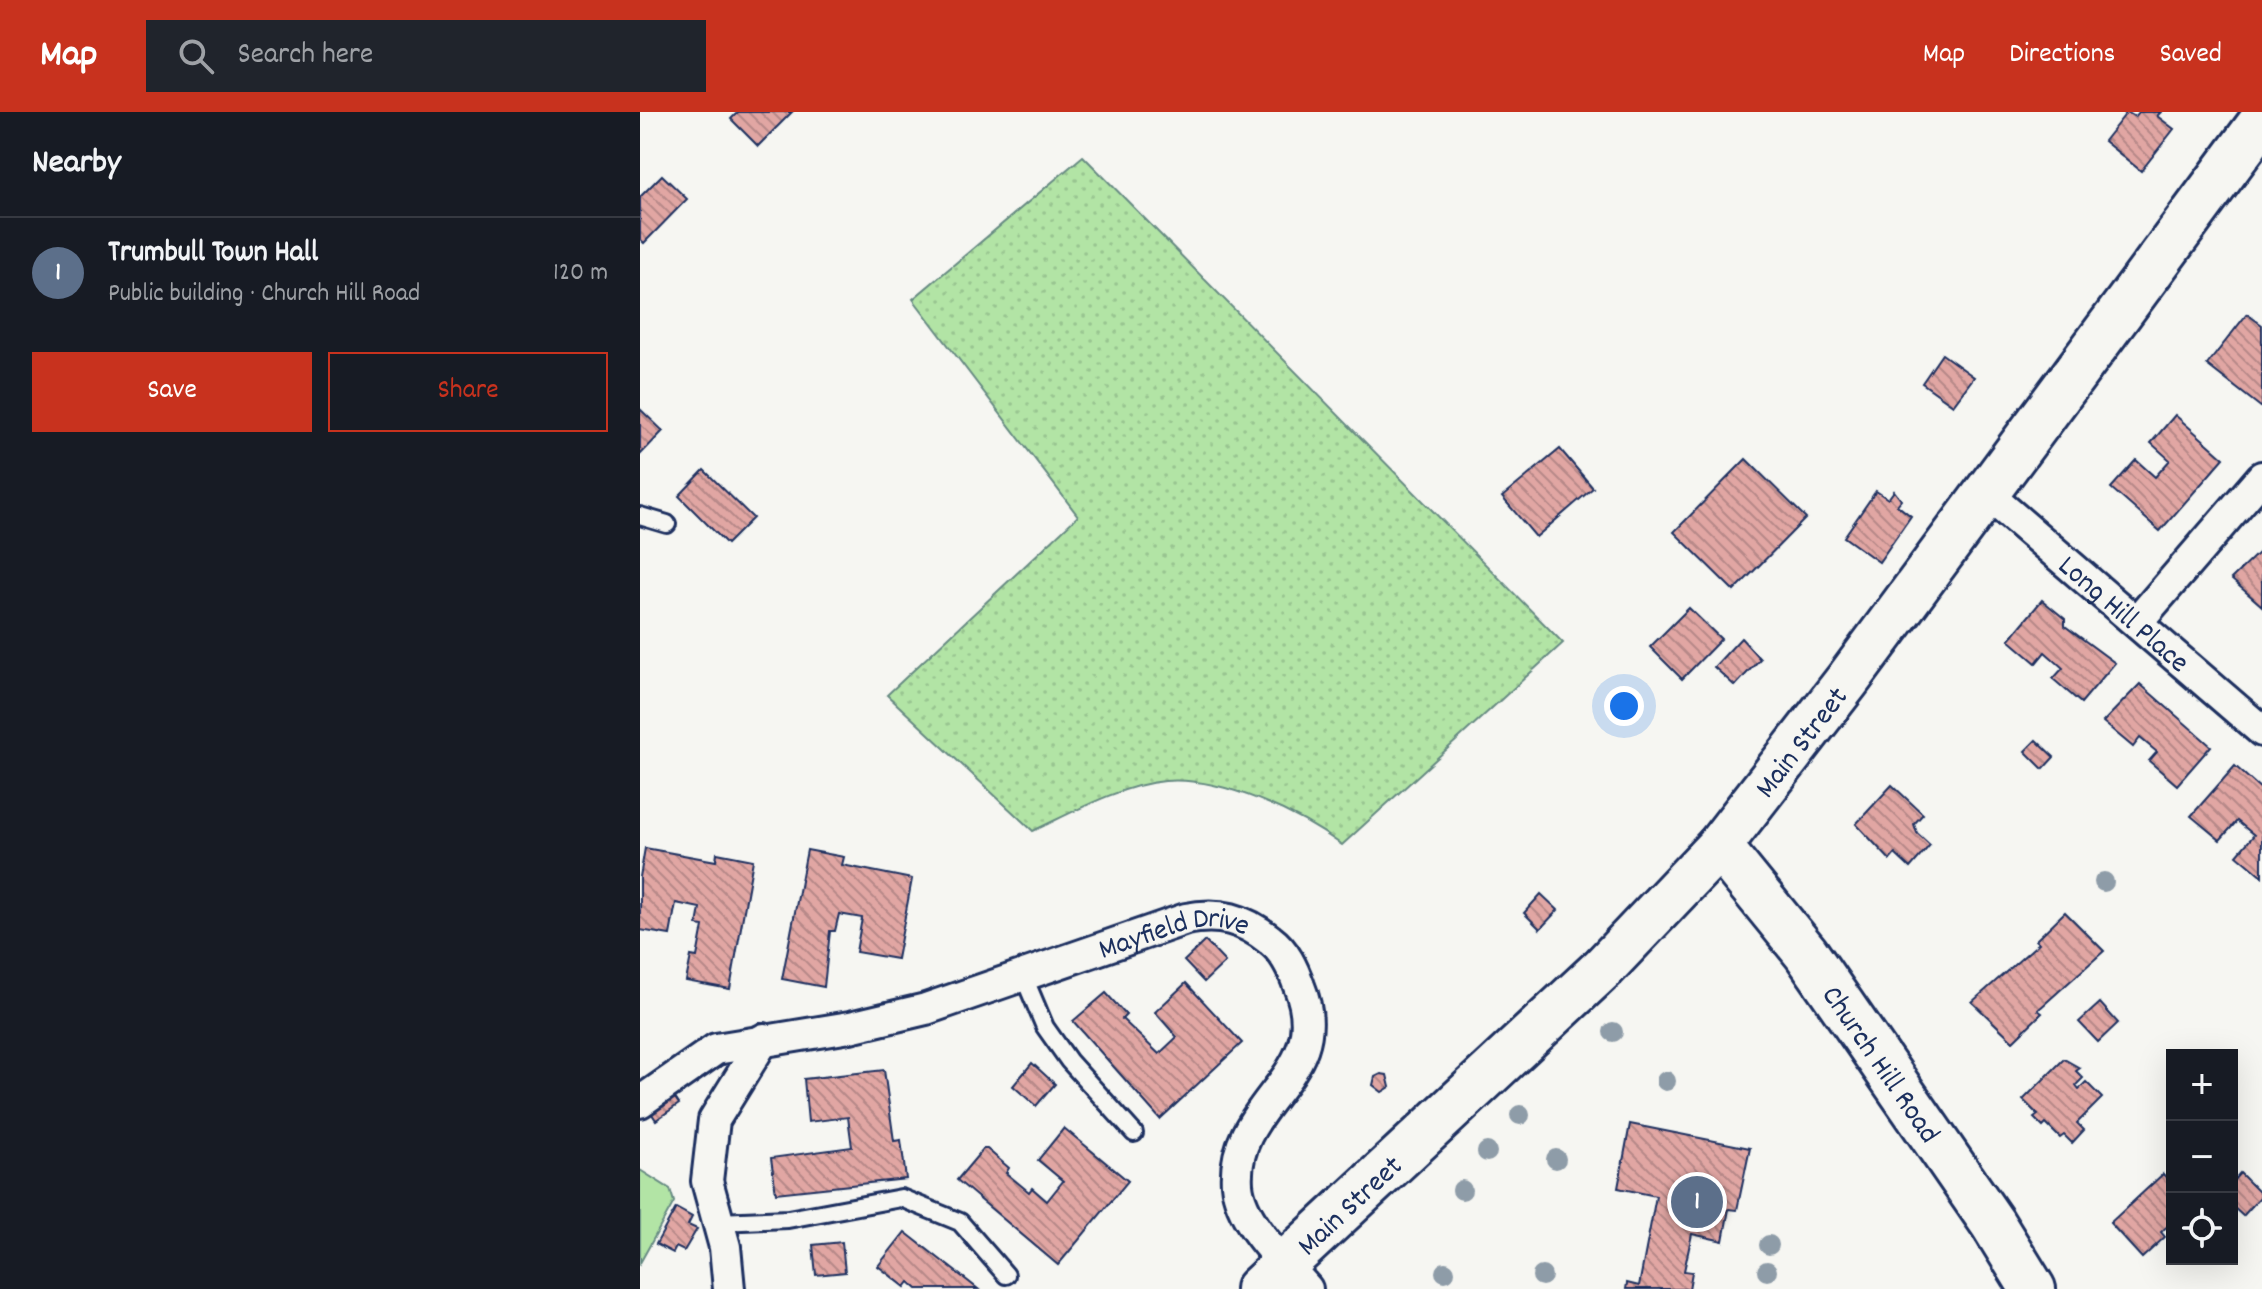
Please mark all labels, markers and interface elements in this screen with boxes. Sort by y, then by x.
search box [146,20,706,92]
text: Map [40,29,98,84]
icon: search [174,34,218,78]
text: Search here [238,35,373,78]
text: Map [1923,36,1965,76]
text: Directions [2009,36,2115,76]
text: Saved [2159,36,2222,76]
text: Nearby [32,140,121,189]
text: Trumbull Town Hall [108,233,318,276]
text: 1 [55,255,61,292]
text: 120 m [553,255,608,292]
text: Public building · Church Hill Road [108,276,420,313]
button: Save [32,352,312,432]
button: Share [328,352,608,432]
street label: Long Hill Place [2047,547,2197,685]
street label: Main Street [1747,679,1861,809]
your location [1604,686,1644,726]
street label: Mayfield Drive [1093,899,1256,974]
street label: Church Hill Road [1809,978,1948,1154]
map controls [2166,1049,2238,1265]
button: + [2166,1049,2238,1121]
button: − [2166,1121,2238,1193]
street label: Main Street [1289,1148,1414,1268]
pin: 1 [1671,1172,1723,1232]
button: locate [2166,1193,2238,1265]

